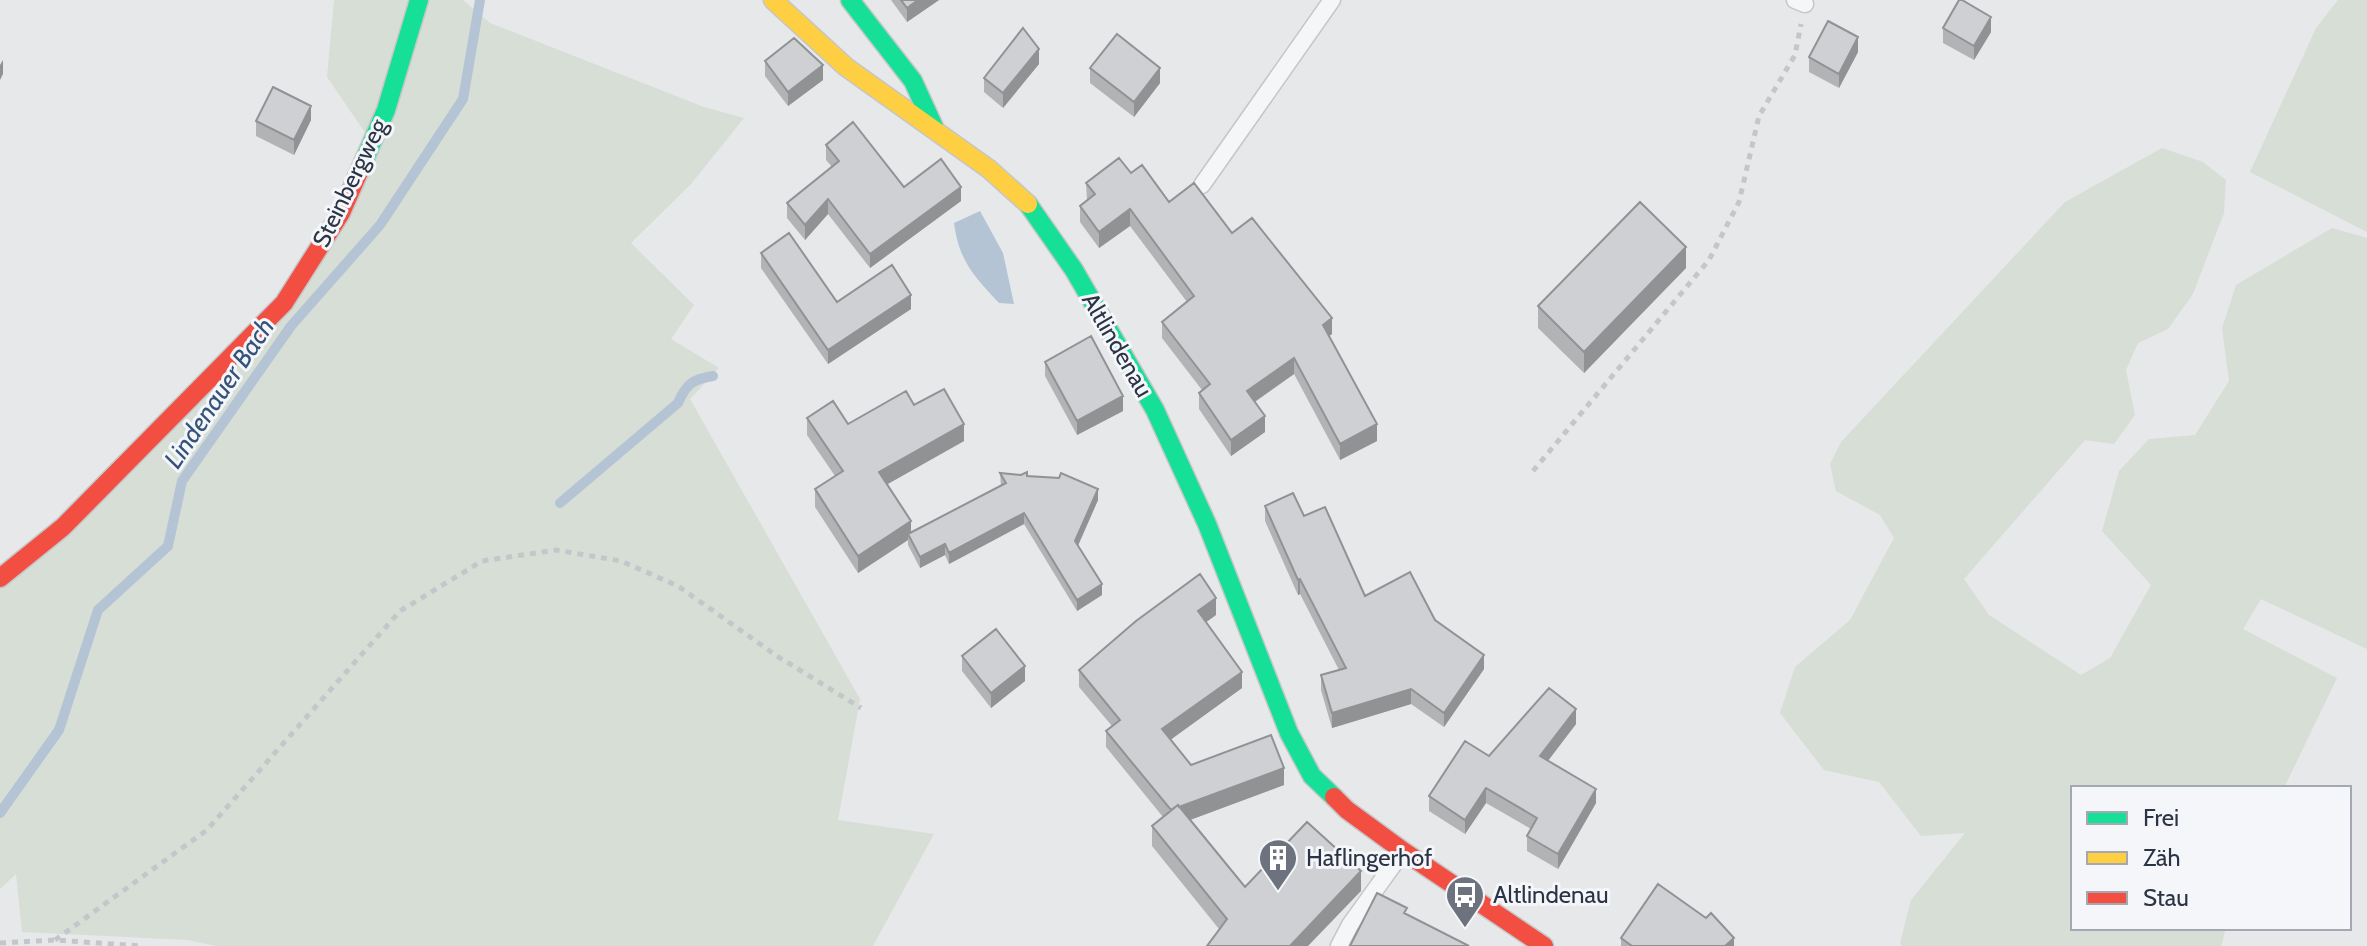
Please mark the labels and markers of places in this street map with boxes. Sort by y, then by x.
building icon: Haflingerhof [1257,837,1299,892]
place label: Haflingerhof [1306,843,1432,872]
bus stop icon: Altlindenau [1444,874,1486,929]
place label: Altlindenau [1493,880,1609,909]

